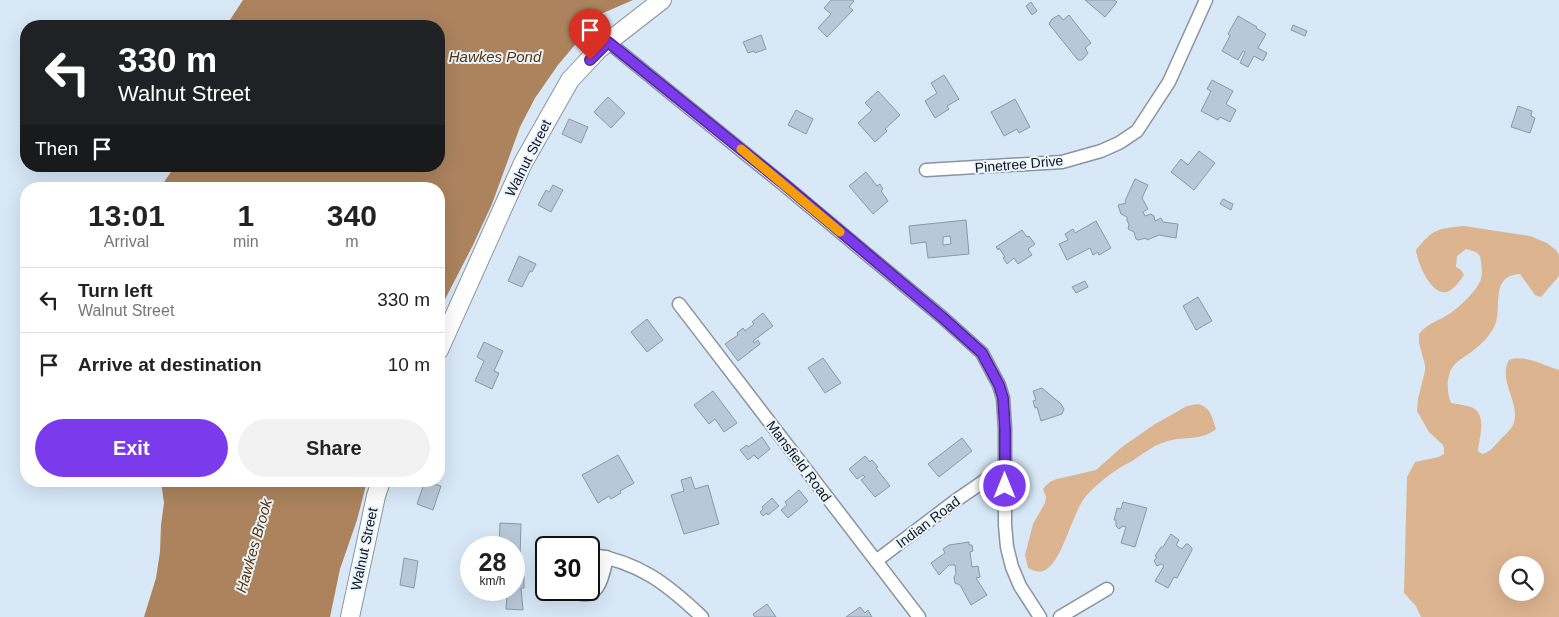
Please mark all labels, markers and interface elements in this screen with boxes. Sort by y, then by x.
pin [569,9,611,60]
icon: arrive [576,16,604,44]
icon: left [35,40,100,105]
text: 330 m [118,40,217,79]
water label: Hawkes Pond [449,48,542,65]
text: Walnut Street [118,81,250,106]
street label: Walnut Street [502,117,554,199]
icon: arrive [88,135,116,163]
text: Then [35,138,78,159]
street label: Pinetree Drive [974,152,1064,176]
text: 13:01 [88,199,165,232]
text: 1 [237,199,254,232]
text: 340 [327,199,377,232]
text: Arrival [104,233,149,250]
text: min [233,233,259,250]
text: m [345,233,358,250]
text: Turn left [78,280,153,301]
icon: left [35,286,63,314]
text: 330 m [377,289,430,310]
text: Walnut Street [78,302,174,319]
icon: arrive [35,351,63,379]
text: Arrive at destination [78,354,262,375]
text: 10 m [388,354,430,375]
street label: Mansfield Road [763,417,835,505]
button: Exit [35,419,228,477]
button: Share [238,419,430,477]
position arrow [978,459,1030,511]
street label: Indian Road [893,493,963,551]
water label: Hawkes Brook [232,496,275,595]
street label: Walnut Street [347,506,381,592]
speed limit sign: 30 [535,536,600,601]
text: 28 [479,548,506,576]
map controls [1499,556,1544,601]
button: search [1499,556,1544,601]
text: km/h [479,574,506,588]

